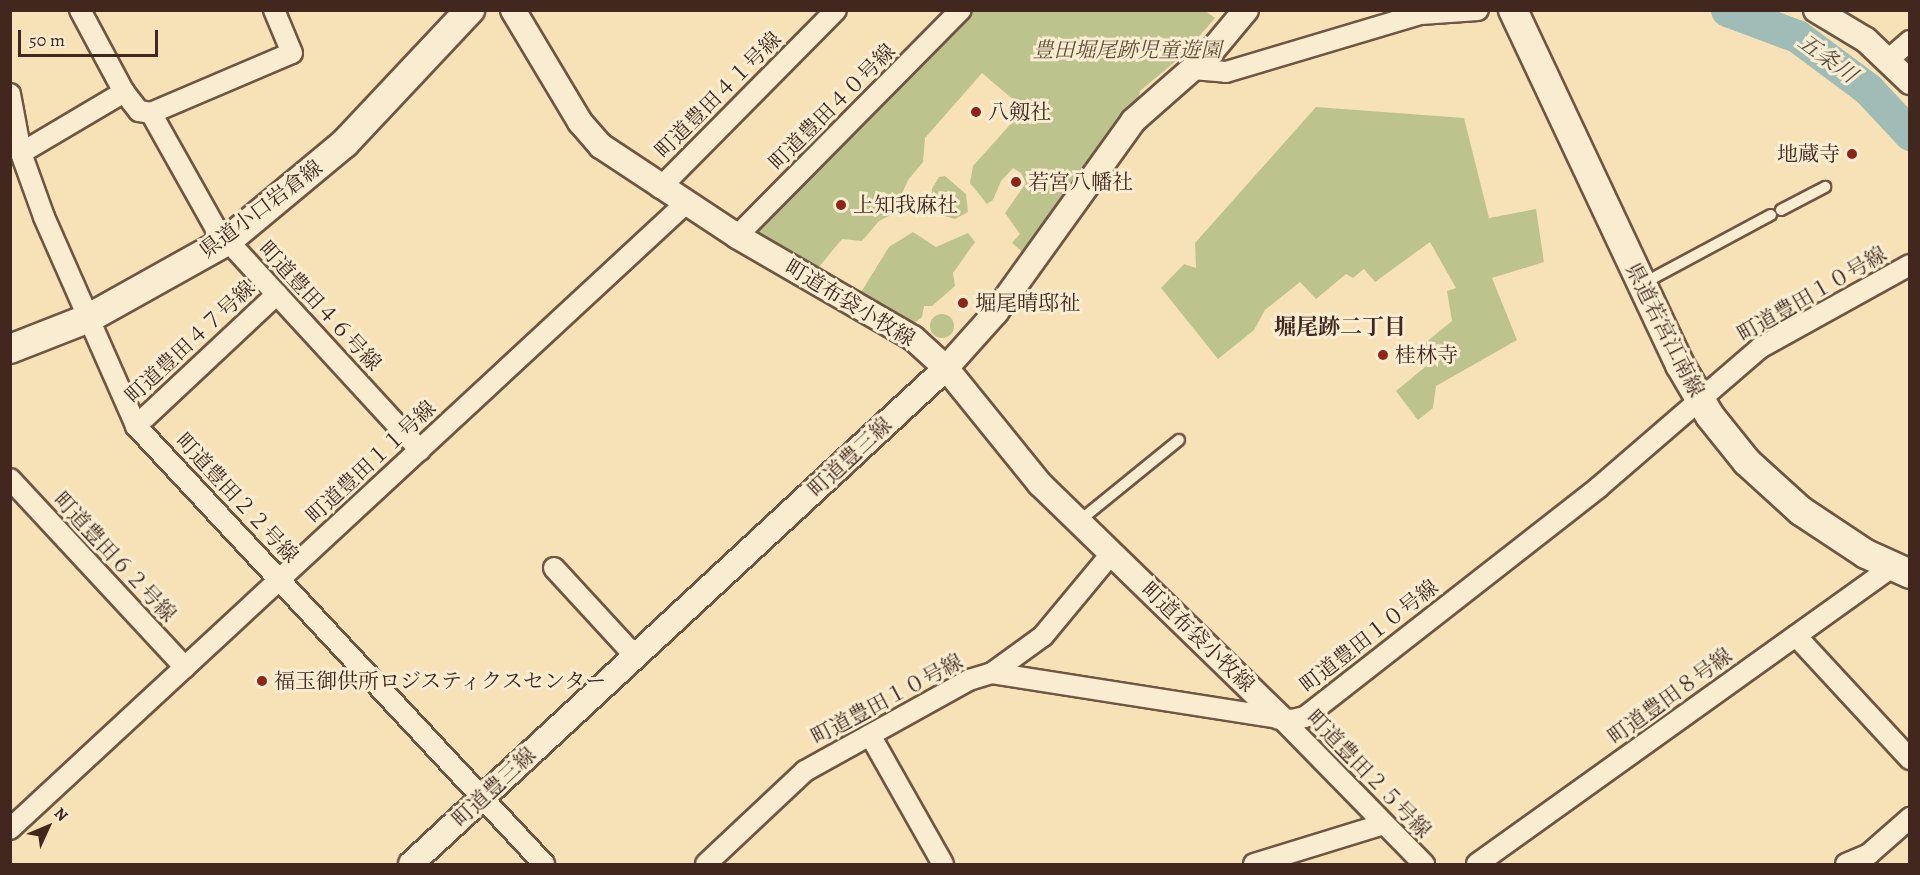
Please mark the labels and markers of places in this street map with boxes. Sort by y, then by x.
place label: 八剱社 [988,99,1051,125]
marker: 八剱社 [969,105,983,119]
place label: 地蔵寺 [1777,141,1840,167]
marker: 地蔵寺 [1845,147,1859,161]
place label: 若宮八幡社 [1028,169,1133,195]
marker: 若宮八幡社 [1009,175,1023,189]
place label: 上知我麻社 [853,192,958,218]
marker: 上知我麻社 [834,198,848,212]
place label: 堀尾晴邸祉 [975,290,1080,316]
marker: 堀尾晴邸祉 [956,296,970,310]
place label: 桂林寺 [1395,342,1458,368]
marker: 桂林寺 [1376,348,1390,362]
place label: 福玉御供所ロジスティクスセンター [274,668,610,694]
marker: 福玉御供所ロジスティクスセンター [255,674,269,688]

